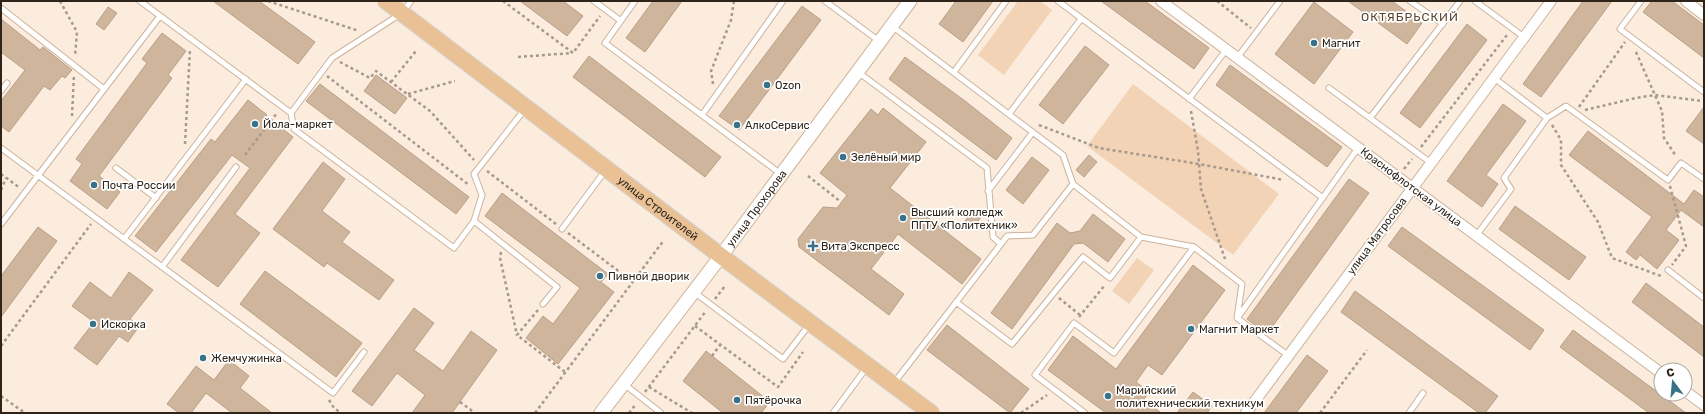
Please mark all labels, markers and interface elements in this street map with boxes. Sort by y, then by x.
district label: ОКТЯБРЬСКИЙ [1361,10,1459,24]
place label: Магнит [1322,37,1361,50]
marker: Магнит [1309,38,1319,48]
place label: Ozon [775,79,801,92]
marker: Ozon [762,80,772,90]
place label: Йола-маркет [263,118,333,131]
marker: Йола-маркет [250,119,260,129]
place label: АлкоСервис [745,119,810,132]
marker: АлкоСервис [732,120,742,130]
street label: Краснофлотская улица [1358,145,1464,229]
place label: Зелёный мир [851,151,921,164]
marker: Зелёный мир [838,152,848,162]
street label: улица Прохорова [724,167,789,249]
street label: улица Строителей [615,173,701,243]
place label: Почта России [102,179,176,192]
marker: Почта России [89,180,99,190]
street label: улица Матросова [1345,195,1409,277]
place label: Высший колледж ПГТУ «Политехник» [911,206,1018,232]
marker: Высший колледж ПГТУ «Политехник» [898,213,908,223]
place label: Вита Экспресс [821,240,900,253]
marker: Вита Экспресс [808,241,818,251]
place label: Пивной дворик [608,270,689,283]
marker: Пивной дворик [595,271,605,281]
place label: Искорка [101,318,146,331]
marker: Искорка [88,319,98,329]
place label: Магнит Маркет [1199,323,1279,336]
marker: Магнит Маркет [1186,324,1196,334]
place label: Жемчужинка [211,352,282,365]
marker: Жемчужинка [198,353,208,363]
north arrow [1653,362,1693,402]
text: С [1665,365,1676,380]
place label: Марийский политехнический техникум [1116,384,1264,410]
marker: Марийский политехнический техникум [1103,391,1113,401]
place label: Пятёрочка [745,394,802,407]
marker: Пятёрочка [732,395,742,405]

